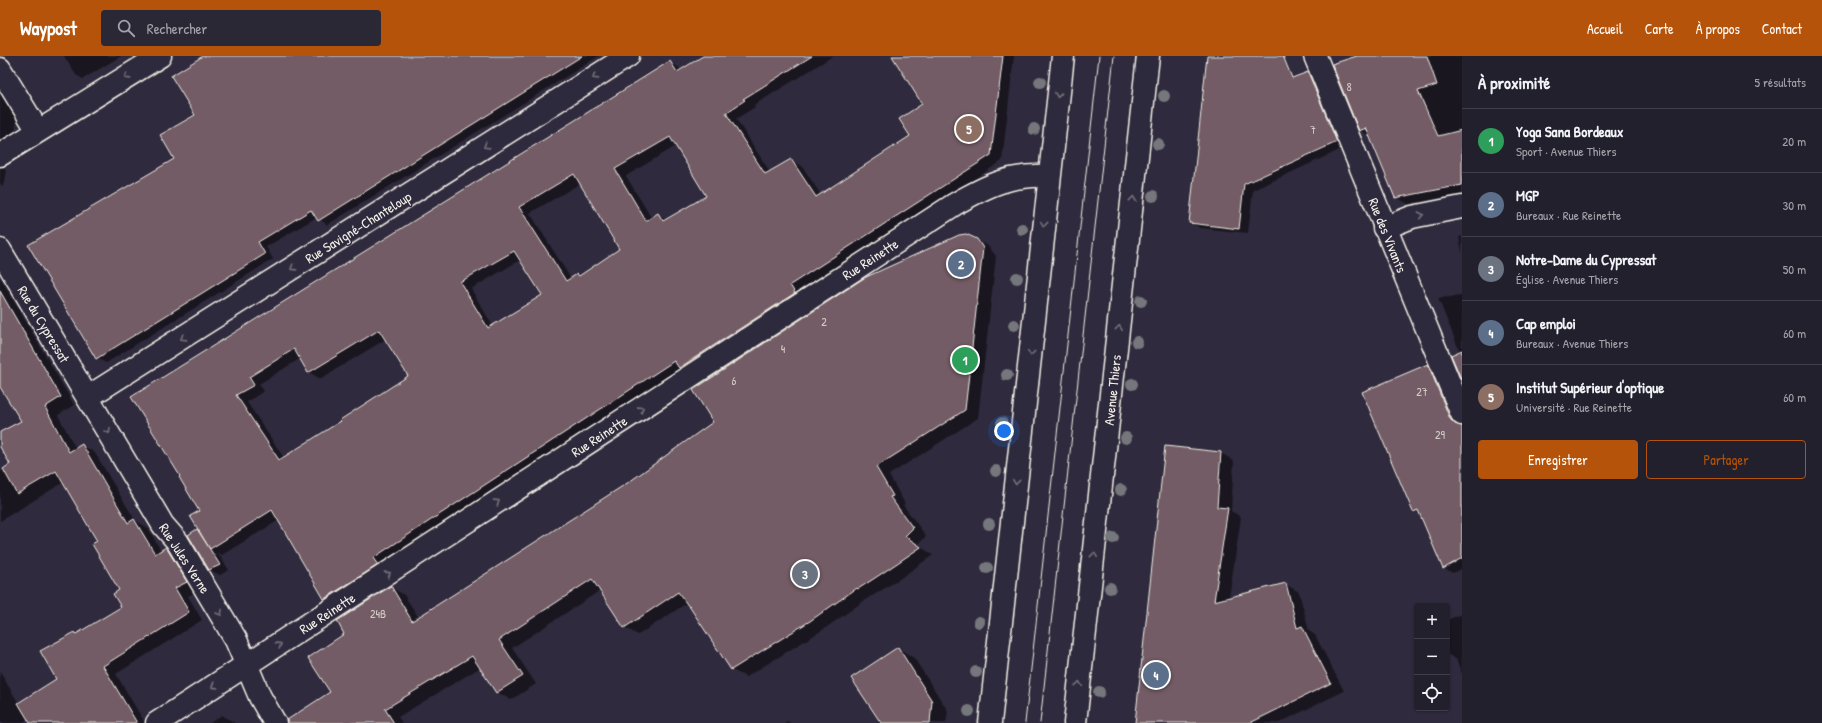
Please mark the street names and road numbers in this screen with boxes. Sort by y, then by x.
street label: Rue Savigné-Chanteloup [301,187,415,268]
street label: Rue des Vivants [1364,195,1412,275]
street label: Rue Reinette [838,234,902,284]
street label: Rue du Cypressat [13,282,75,367]
street label: Avenue Thiers [1099,354,1125,426]
street label: Rue Reinette [567,411,631,461]
street label: Rue Jules Verne [155,519,215,597]
street label: Rue Reinette [295,588,359,638]

